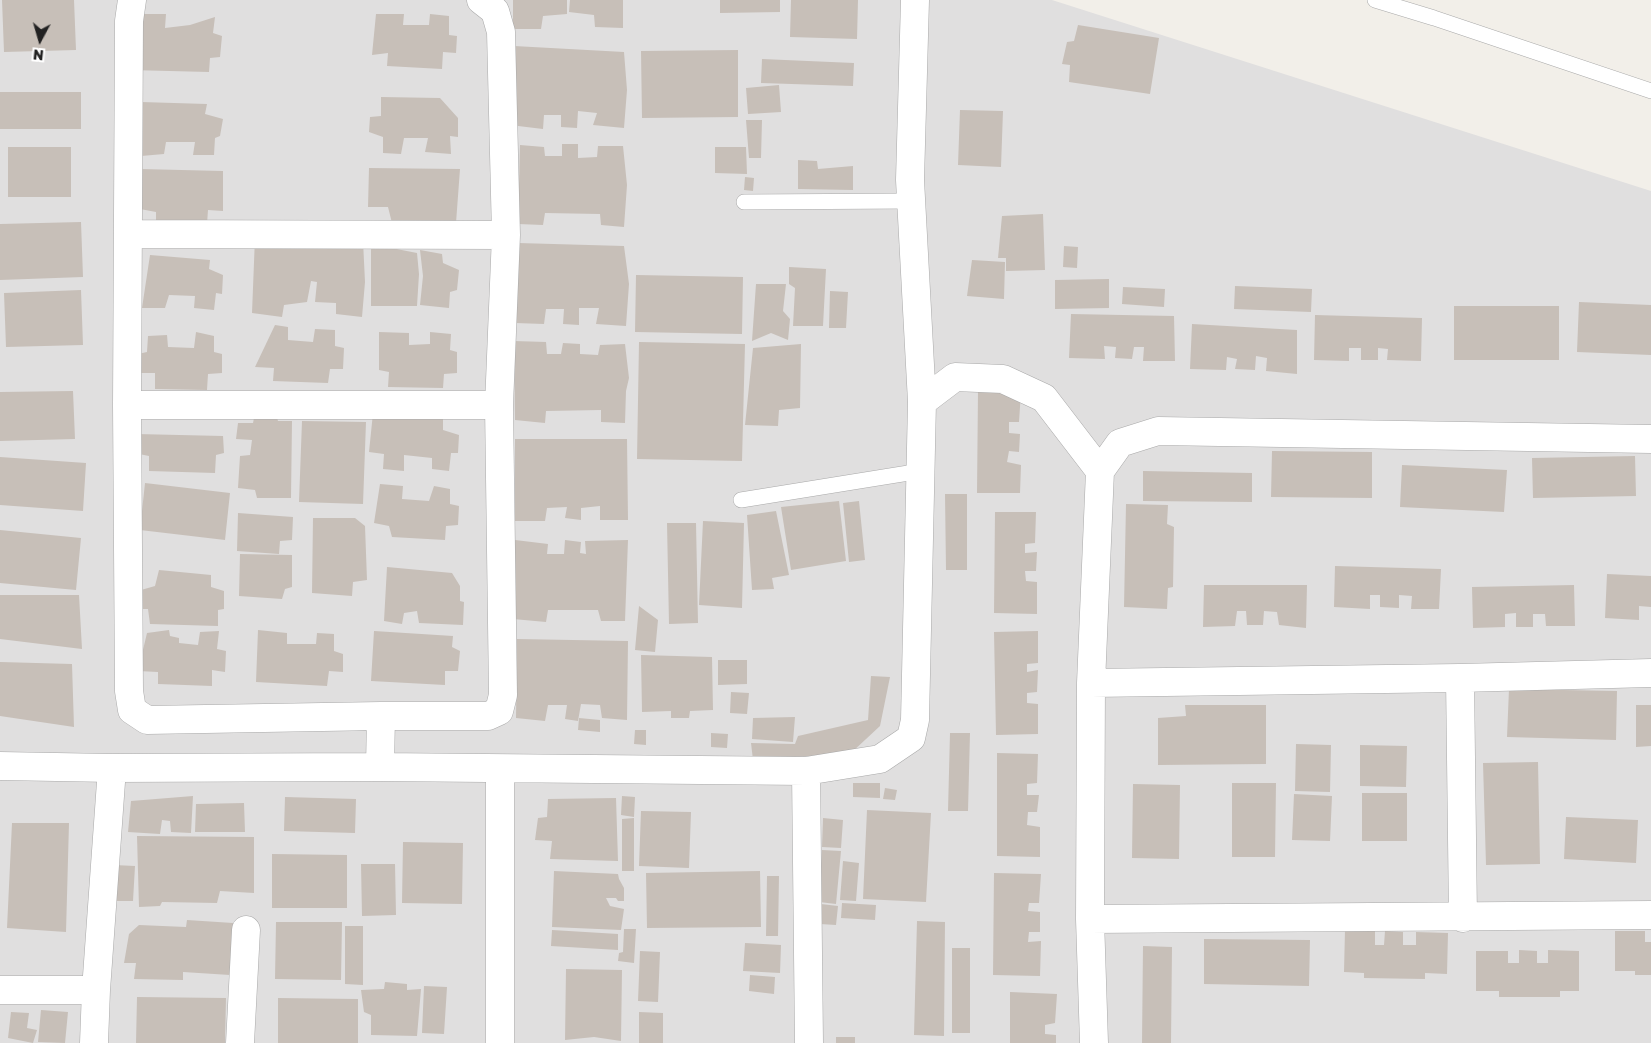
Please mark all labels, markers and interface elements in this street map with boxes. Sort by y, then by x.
north arrow [15,15,65,65]
text: N [32,46,45,64]

